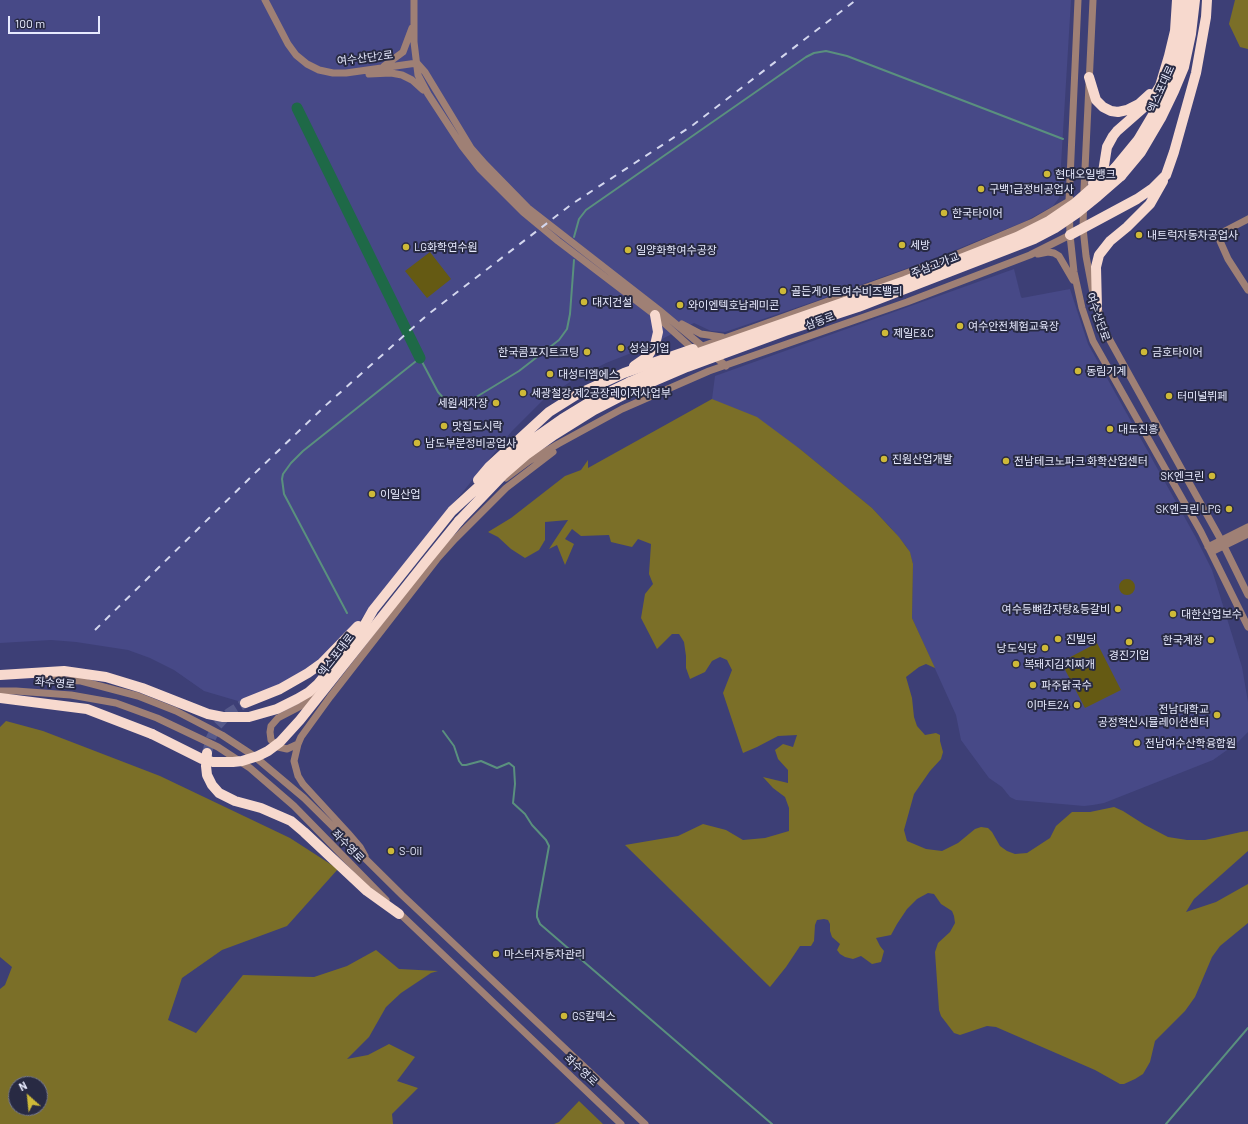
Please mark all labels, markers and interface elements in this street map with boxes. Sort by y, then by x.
scale bar [10,8,102,34]
text: 100 m [15,16,45,30]
street label: 여수산단2로 [336,48,394,68]
street label: 엑스포대로 [1145,63,1177,115]
place label: 현대오일뱅크 [1055,167,1116,181]
marker: 현대오일뱅크 [1042,169,1052,179]
place label: 구백1급정비공업사 [989,182,1074,196]
marker: 구백1급정비공업사 [976,184,986,194]
place label: 한국타이어 [952,206,1003,220]
marker: 한국타이어 [939,208,949,218]
place label: 내트럭자동차공업사 [1147,228,1238,242]
marker: 내트럭자동차공업사 [1134,230,1144,240]
place label: 세방 [910,238,930,252]
place label: LG화학연수원 [414,240,478,254]
marker: 세방 [897,240,907,250]
marker: LG화학연수원 [401,242,411,252]
place label: 일양화학여수공장 [636,243,717,257]
marker: 일양화학여수공장 [623,245,633,255]
street label: 주삼고가교 [909,250,961,280]
place label: 골든게이트여수비즈밸리 [791,284,902,298]
marker: 골든게이트여수비즈밸리 [778,286,788,296]
street label: 여수산단로 [1084,291,1112,343]
place label: 대지건설 [592,295,632,309]
marker: 대지건설 [579,297,589,307]
place label: 와이엔텍호남레미콘 [688,298,779,312]
marker: 와이엔텍호남레미콘 [675,300,685,310]
street label: 삼동로 [803,310,837,332]
place label: 여수안전체험교육장 [968,319,1059,333]
marker: 여수안전체험교육장 [955,321,965,331]
place label: 제일E&C [893,326,934,340]
marker: 제일E&C [880,328,890,338]
place label: 성실기업 [629,341,669,355]
marker: 성실기업 [616,343,626,353]
place label: 한국콤포지트코팅 [498,345,579,359]
place label: 금호타이어 [1152,345,1203,359]
marker: 한국콤포지트코팅 [582,347,592,357]
marker: 금호타이어 [1139,347,1149,357]
place label: 동림기계 [1086,364,1126,378]
marker: 동림기계 [1073,366,1083,376]
place label: 대성티엠에스 [558,367,619,381]
marker: 대성티엠에스 [545,369,555,379]
place label: 세광철강 제2공장레이저사업부 [531,386,671,400]
marker: 세광철강 제2공장레이저사업부 [518,388,528,398]
place label: 터미널뷔페 [1177,389,1228,403]
marker: 터미널뷔페 [1164,391,1174,401]
place label: 세원세차장 [437,396,488,410]
marker: 세원세차장 [491,398,501,408]
place label: 맛집도시락 [452,419,503,433]
marker: 맛집도시락 [439,421,449,431]
place label: 대도진흥 [1118,422,1158,436]
marker: 대도진흥 [1105,424,1115,434]
place label: 남도부분정비공업사 [425,436,516,450]
marker: 남도부분정비공업사 [412,438,422,448]
place label: 진원산업개발 [892,452,953,466]
marker: 진원산업개발 [879,454,889,464]
place label: 전남테크노파크 화학산업센터 [1014,454,1148,468]
marker: 전남테크노파크 화학산업센터 [1001,456,1011,466]
place label: SK엔크린 [1160,469,1204,483]
marker: SK엔크린 [1207,471,1217,481]
place label: 이일산업 [380,487,420,501]
marker: 이일산업 [367,489,377,499]
place label: SK엔크린 LPG [1156,502,1221,516]
marker: SK엔크린 LPG [1224,504,1234,514]
place label: 여수등뼈감자탕&등갈비 [1002,602,1110,616]
marker: 여수등뼈감자탕&등갈비 [1113,604,1123,614]
place label: 대한산업보수 [1181,607,1242,621]
marker: 대한산업보수 [1168,609,1178,619]
street label: 엑스포대로 [315,631,357,679]
place label: 진빌딩 [1066,632,1096,646]
place label: 한국계장 [1163,633,1203,647]
marker: 진빌딩 [1053,634,1063,644]
marker: 한국계장 [1206,635,1216,645]
marker: 경진기업 [1124,637,1134,647]
place label: 낭도식당 [997,641,1037,655]
marker: 낭도식당 [1040,643,1050,653]
place label: 경진기업 [1109,648,1149,662]
place label: 복돼지김치찌개 [1024,657,1095,671]
marker: 복돼지김치찌개 [1011,659,1021,669]
street label: 좌수영로 [34,675,76,691]
place label: 파주닭국수 [1041,678,1092,692]
marker: 파주닭국수 [1028,680,1038,690]
place label: 이마트24 [1027,698,1069,712]
marker: 이마트24 [1072,700,1082,710]
place label: 전남대학교 공정혁신시뮬레이션센터 [1098,702,1209,728]
marker: 전남대학교 공정혁신시뮬레이션센터 [1212,710,1222,720]
place label: 전남여수산학융합원 [1145,736,1236,750]
marker: 전남여수산학융합원 [1132,738,1142,748]
street label: 좌수영로 [329,827,367,865]
place label: S-Oil [399,844,422,858]
marker: S-Oil [386,846,396,856]
place label: 마스터자동차관리 [504,947,585,961]
marker: 마스터자동차관리 [491,949,501,959]
place label: GS칼텍스 [572,1009,616,1023]
marker: GS칼텍스 [559,1011,569,1021]
street label: 좌수영로 [562,1051,600,1089]
north arrow [8,1076,48,1116]
text: N [17,1078,29,1093]

